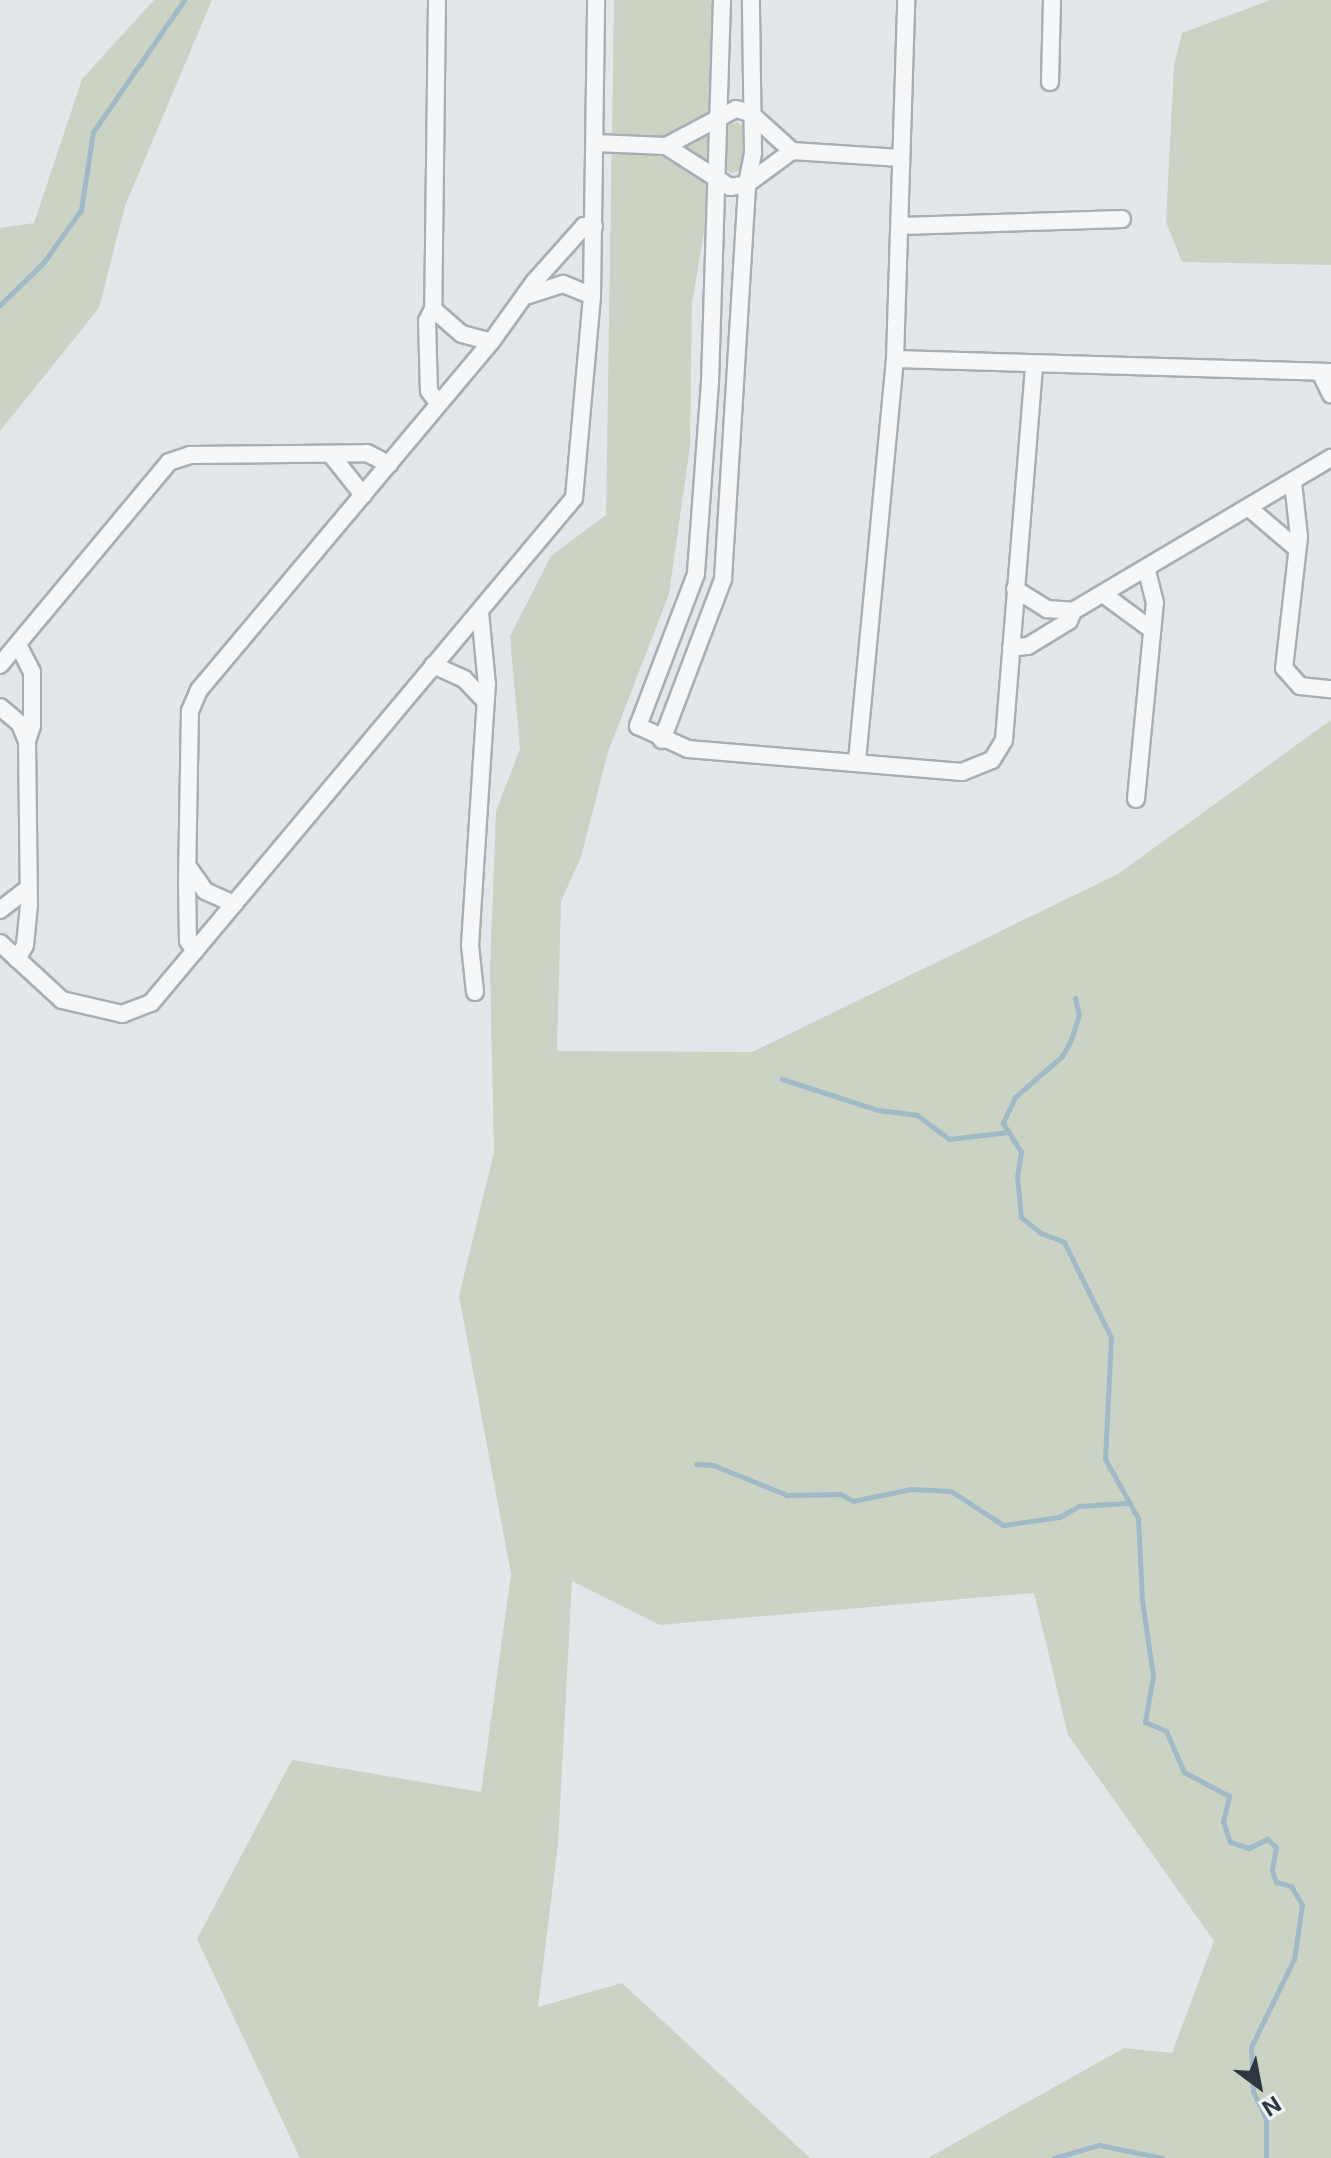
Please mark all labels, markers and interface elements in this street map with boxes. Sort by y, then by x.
north arrow [1219,2046,1299,2126]
text: N [1258,2091,1286,2122]

